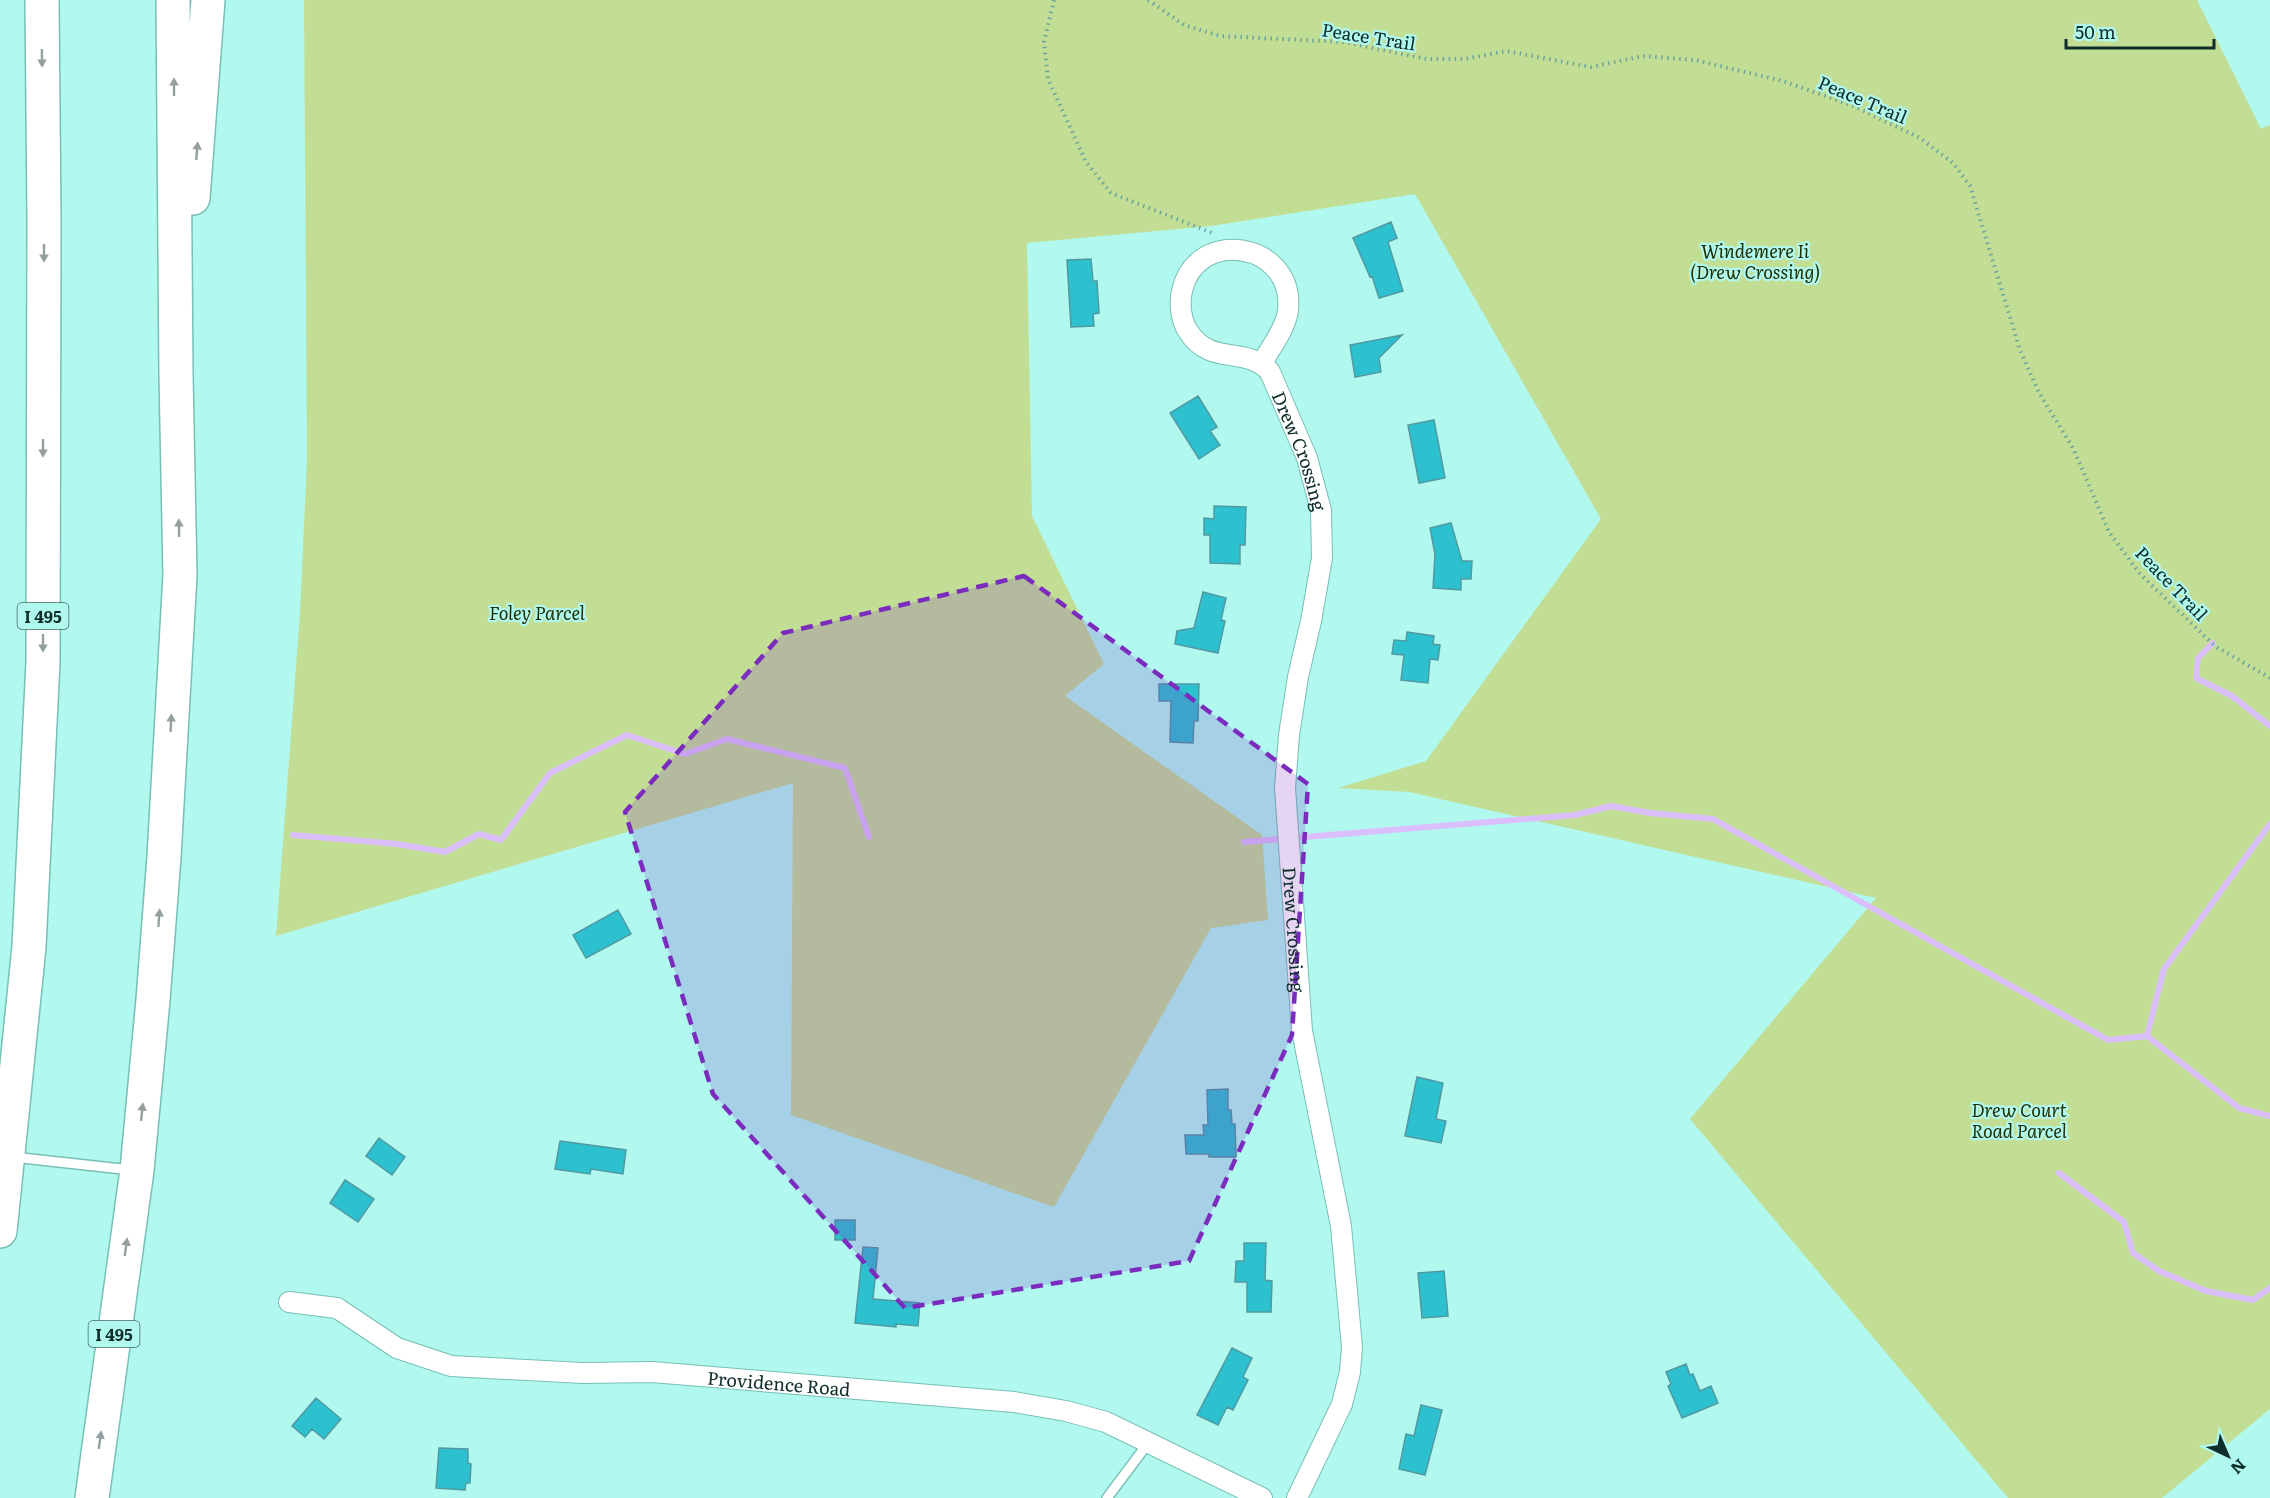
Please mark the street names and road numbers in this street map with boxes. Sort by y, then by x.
street label: Peace Trail [1320,15,1418,57]
street label: Peace Trail [1814,68,1912,130]
street label: Drew Crossing [1266,387,1334,514]
street label: Peace Trail [2129,540,2215,626]
road number: I 495 [18,603,68,629]
street label: Drew Crossing [1277,866,1313,994]
road number: I 495 [88,1321,140,1347]
street label: Providence Road [706,1363,852,1402]

